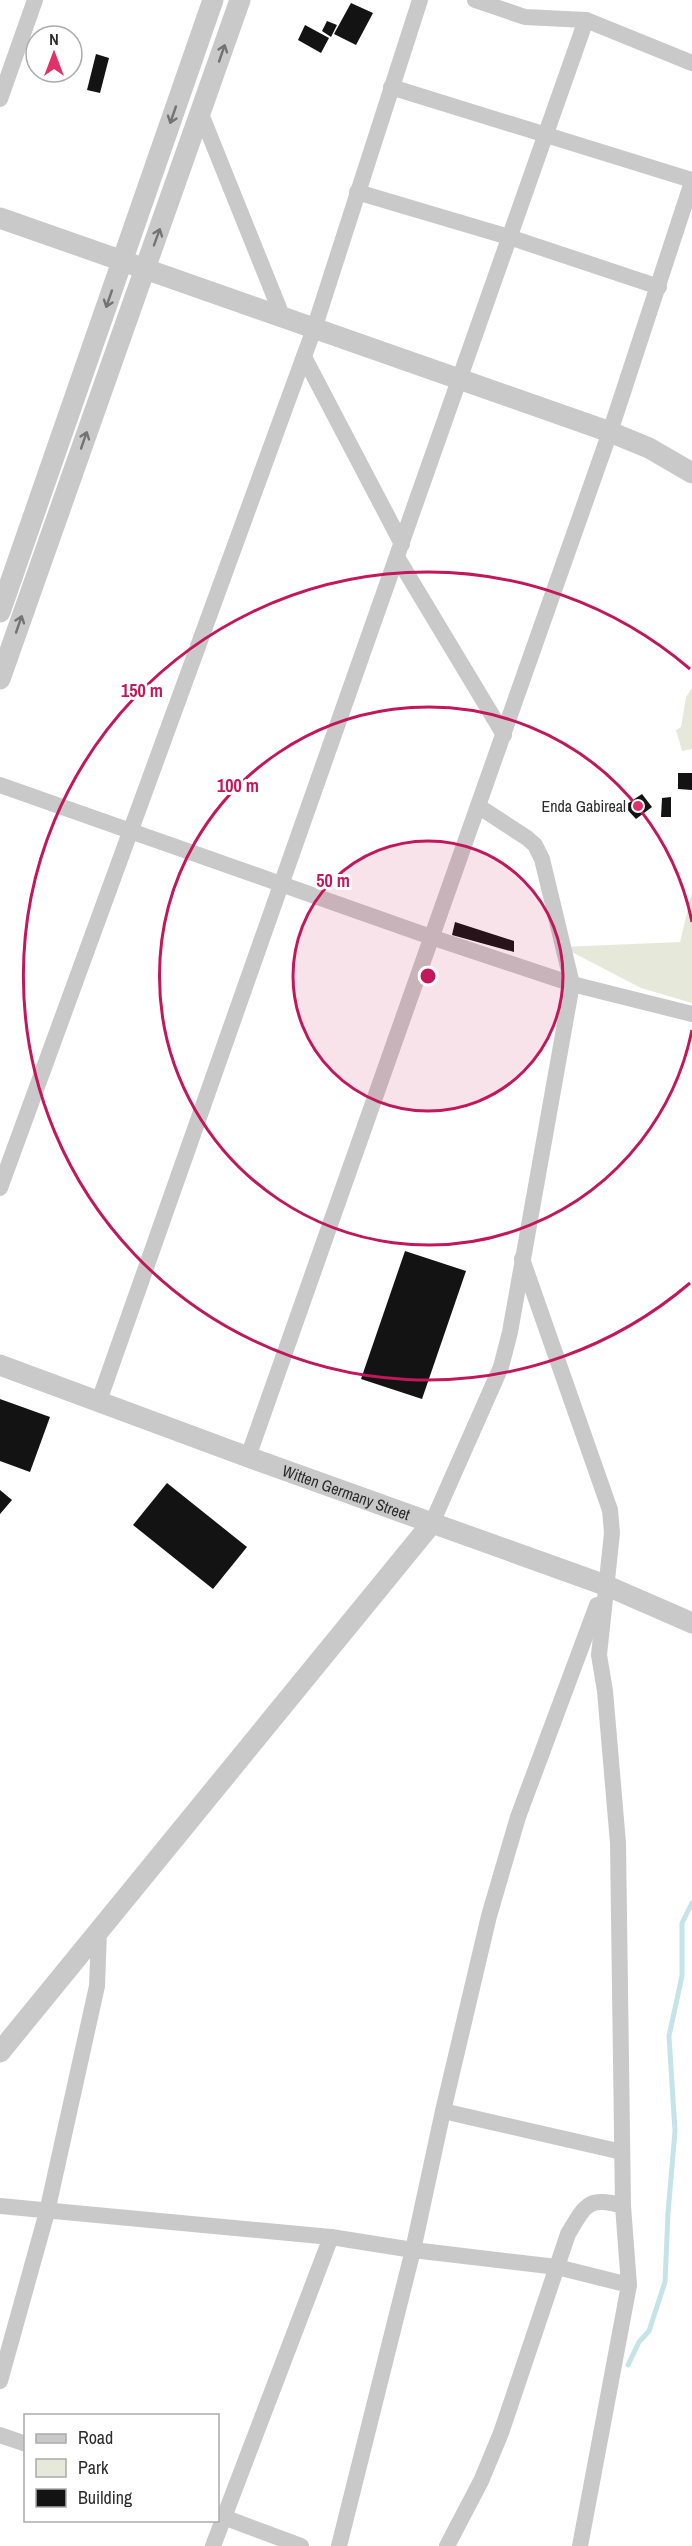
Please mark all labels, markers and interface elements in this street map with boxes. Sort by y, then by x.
north arrow [24,24,84,84]
text: N [49,28,59,50]
one-way arrow [217,44,228,63]
one-way arrow [167,105,178,124]
one-way arrow [152,228,163,246]
one-way arrow [103,289,114,308]
one-way arrow [80,431,91,450]
one-way arrow [15,615,26,634]
text: 150 m [121,678,163,703]
text: 100 m [217,773,259,798]
place label: Enda Gabireal [541,795,626,817]
marker: Enda Gabireal [631,799,645,813]
text: 50 m [316,868,350,893]
centre of rings [418,966,438,986]
street label: Witten Germany Street [279,1459,414,1525]
legend [24,2414,219,2522]
text: Road [78,2425,113,2450]
text: Park [78,2455,109,2480]
text: Building [78,2485,133,2510]

